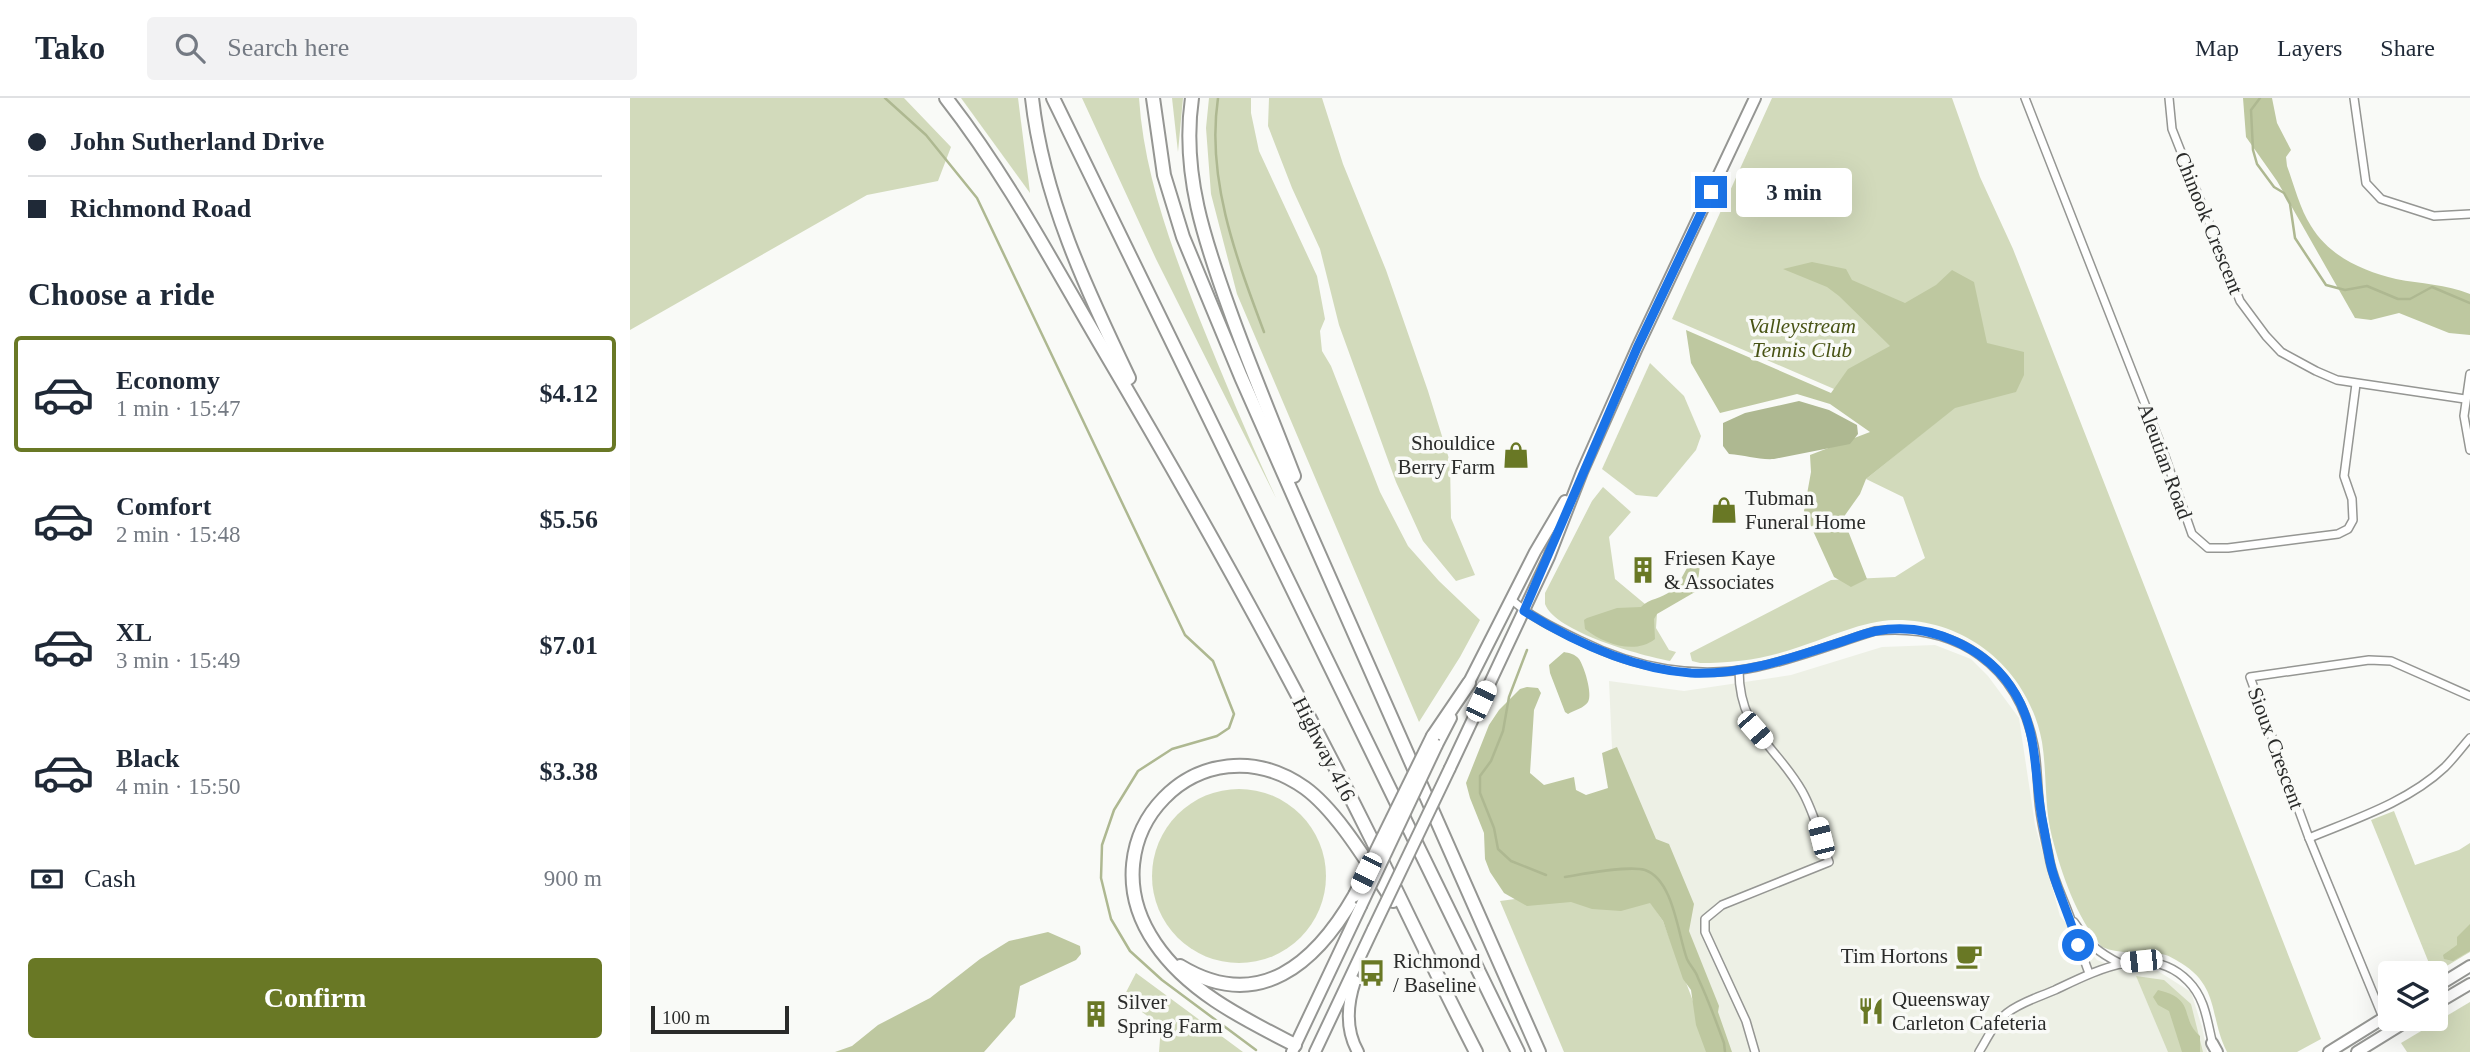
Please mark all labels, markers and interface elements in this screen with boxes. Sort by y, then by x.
search box [147,17,637,80]
icon: search [171,29,209,67]
text: Tako [35,30,105,66]
text: Search here [227,33,349,62]
text: Map [2195,35,2239,61]
text: Layers [2277,35,2342,61]
text: Share [2380,35,2435,61]
text: John Sutherland Drive [70,127,324,156]
street label: Chinook Crescent [2170,148,2248,298]
callout: 3 min [1736,168,1851,217]
route end [1695,176,1727,208]
text: 3 min [1766,180,1822,205]
text: Richmond Road [70,194,251,223]
text: Choose a ride [28,276,215,312]
park label: Valleystream Tennis Club [1748,314,1856,362]
icon: car [32,363,95,426]
text: Economy [116,366,220,395]
text: $4.12 [540,379,598,408]
text: 1 min · 15:47 [116,396,241,421]
street label: Aleutian Road [2133,400,2197,523]
place label: Shouldice Berry Farm [1398,431,1495,479]
shop icon: Shouldice Berry Farm [1501,440,1531,470]
place label: Tubman Funeral Home [1745,486,1866,534]
icon: car [32,489,95,552]
text: Comfort [116,492,211,521]
shop icon: Tubman Funeral Home [1709,495,1739,525]
text: $5.56 [540,505,598,534]
text: 2 min · 15:48 [116,522,241,547]
place label: Friesen Kaye & Associates [1664,546,1775,594]
building icon: Friesen Kaye & Associates [1628,555,1658,585]
icon: car [32,615,95,678]
text: XL [116,618,152,647]
text: $7.01 [540,631,598,660]
text: 3 min · 15:49 [116,648,241,673]
car [1463,678,1500,724]
street label: Sioux Crescent [2243,684,2309,812]
street label: Highway 416 [1287,693,1361,805]
car [1734,707,1777,753]
icon: car [32,741,95,804]
text: Black [116,744,180,773]
text: $3.38 [540,757,598,786]
text: 4 min · 15:50 [116,774,241,799]
car [1806,815,1837,861]
car [1348,850,1385,896]
icon: cash [28,860,66,898]
text: Cash [84,864,136,893]
text: 900 m [544,866,602,891]
route start [2062,929,2094,961]
cafe icon: Tim Hortons [1954,941,1984,971]
place label: Tim Hortons [1841,944,1948,968]
car [2120,948,2163,974]
place label: Richmond / Baseline [1393,949,1481,997]
button: Confirm [28,958,602,1038]
bus stop icon: Richmond / Baseline [1357,958,1387,988]
map controls [2378,961,2448,1031]
button: layers [2378,961,2448,1031]
place label: Queensway Carleton Cafeteria [1892,987,2047,1035]
place label: Silver Spring Farm [1117,990,1223,1038]
restaurant icon: Queensway Carleton Cafeteria [1856,996,1886,1026]
building icon: Silver Spring Farm [1081,999,1111,1029]
scale bar [651,1003,789,1035]
text: 100 m [662,1007,710,1028]

